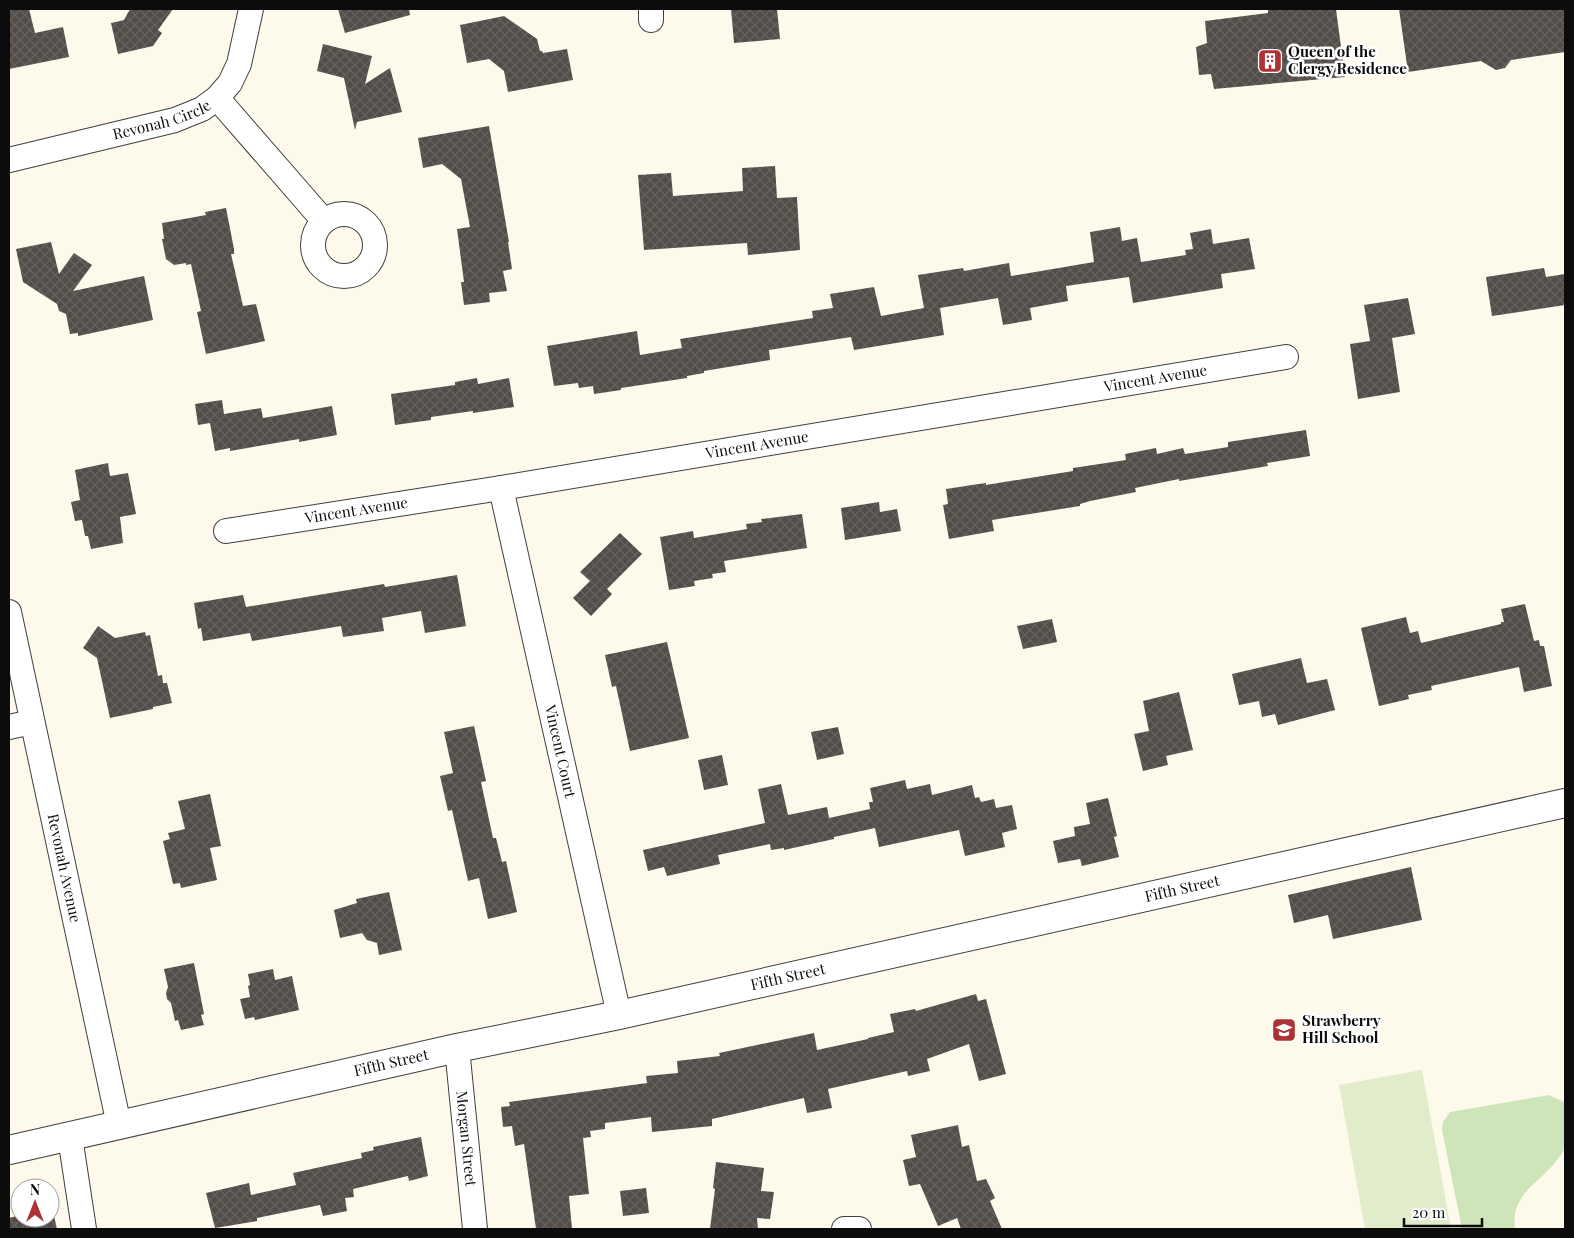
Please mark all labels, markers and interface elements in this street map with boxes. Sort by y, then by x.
place label: Queen of the Clergy Residence [1288,41,1407,78]
building icon: Queen of the Clergy Residence [1257,48,1283,74]
street label: Revonah Circle [110,95,215,144]
street label: Vincent Avenue [1101,359,1208,396]
street label: Vincent Avenue [703,426,810,463]
street label: Vincent Avenue [302,492,409,528]
street label: Vincent Court [541,702,581,800]
street label: Revonah Avenue [44,812,86,924]
street label: Fifth Street [1143,870,1222,906]
street label: Fifth Street [748,958,828,994]
place label: Strawberry Hill School [1302,1010,1381,1047]
school or university icon: Strawberry Hill School [1271,1017,1297,1043]
street label: Fifth Street [352,1044,431,1080]
street label: Morgan Street [452,1090,482,1188]
north arrow [10,1178,60,1228]
text: N [30,1180,40,1199]
scale bar [1404,1196,1482,1228]
text: 20 m [1412,1202,1446,1222]

